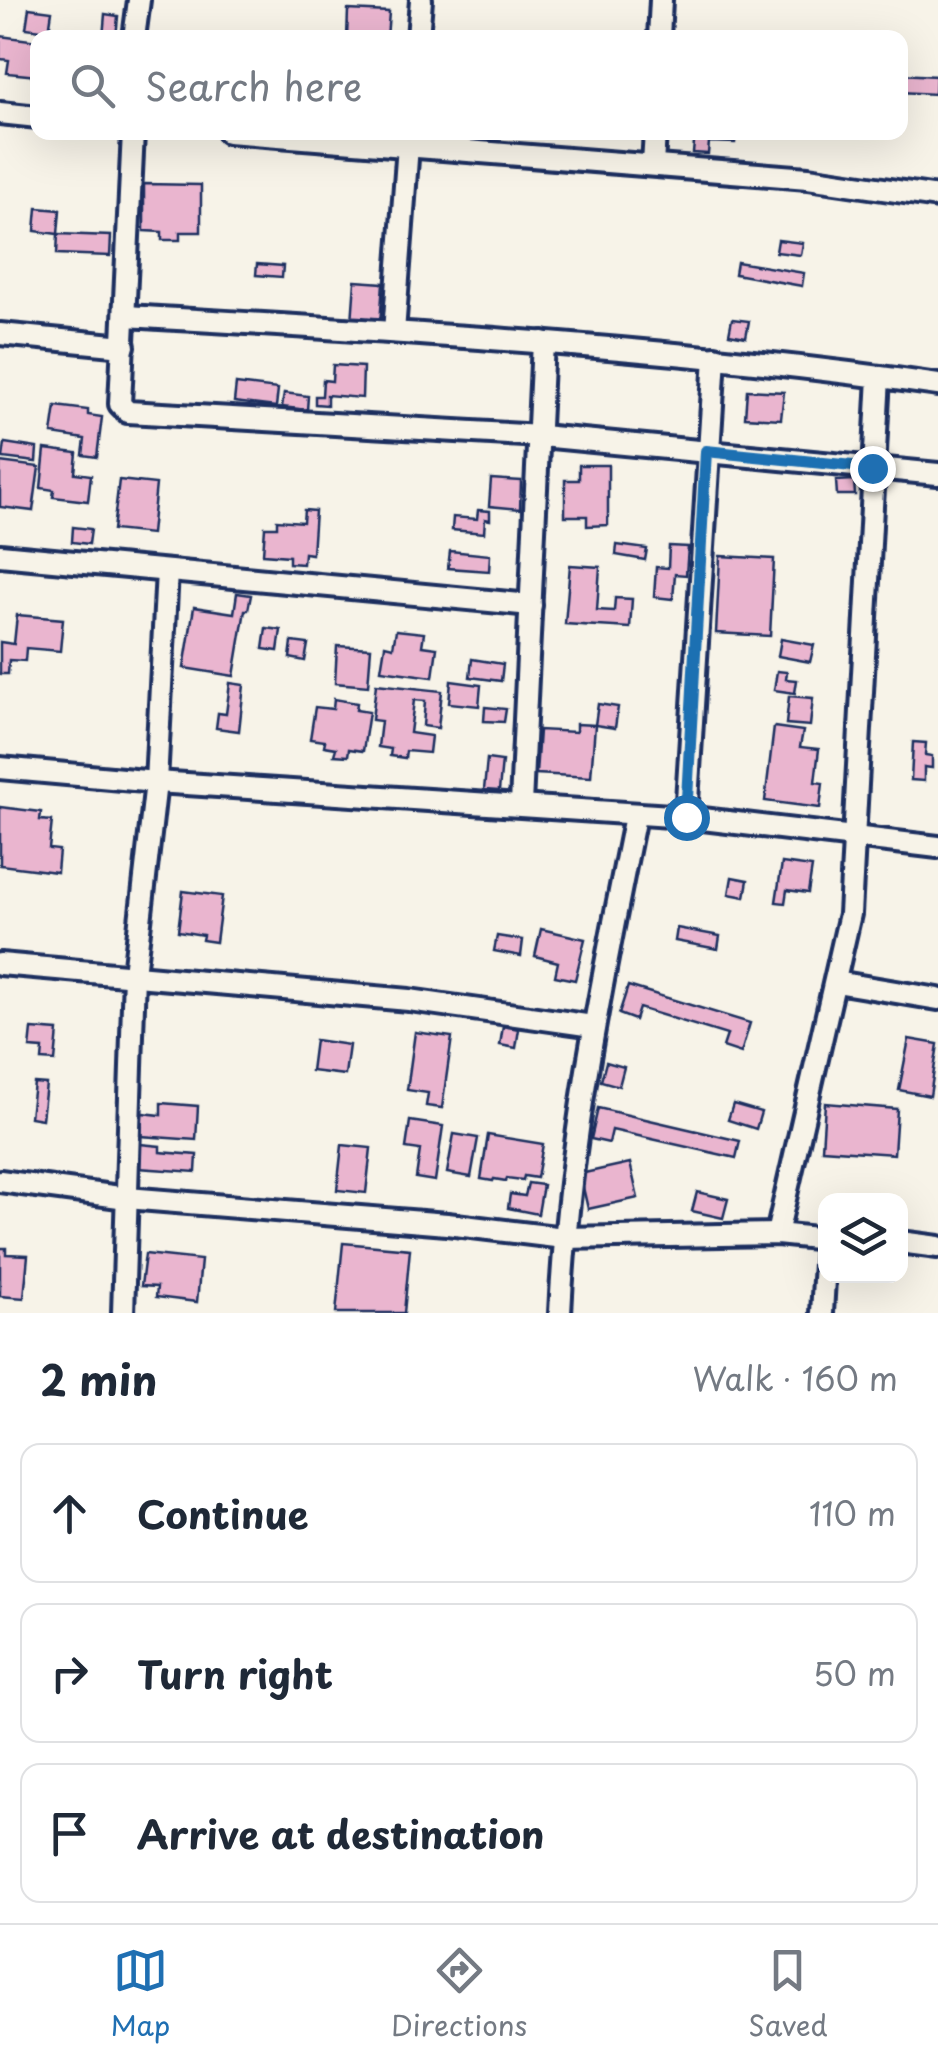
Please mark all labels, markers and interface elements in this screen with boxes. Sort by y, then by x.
search box [30,30,908,140]
text: Search here [145,57,362,114]
icon: search [65,58,120,113]
route end [850,446,896,492]
route start [664,795,710,841]
map controls [818,1193,908,1283]
button: layers [818,1193,908,1283]
text: 2 min [40,1347,157,1410]
text: Walk · 160 m [692,1354,898,1402]
text: Continue [137,1485,308,1542]
icon: ahead [42,1486,97,1541]
text: 110 m [809,1489,896,1537]
text: Turn right [137,1645,333,1702]
icon: right [42,1646,97,1701]
text: 50 m [813,1649,896,1697]
text: Arrive at destination [137,1805,545,1862]
icon: arrive [42,1806,97,1861]
tab: Map [110,1943,170,2046]
tab: Directions [391,1943,527,2046]
tab: Saved [748,1943,828,2046]

